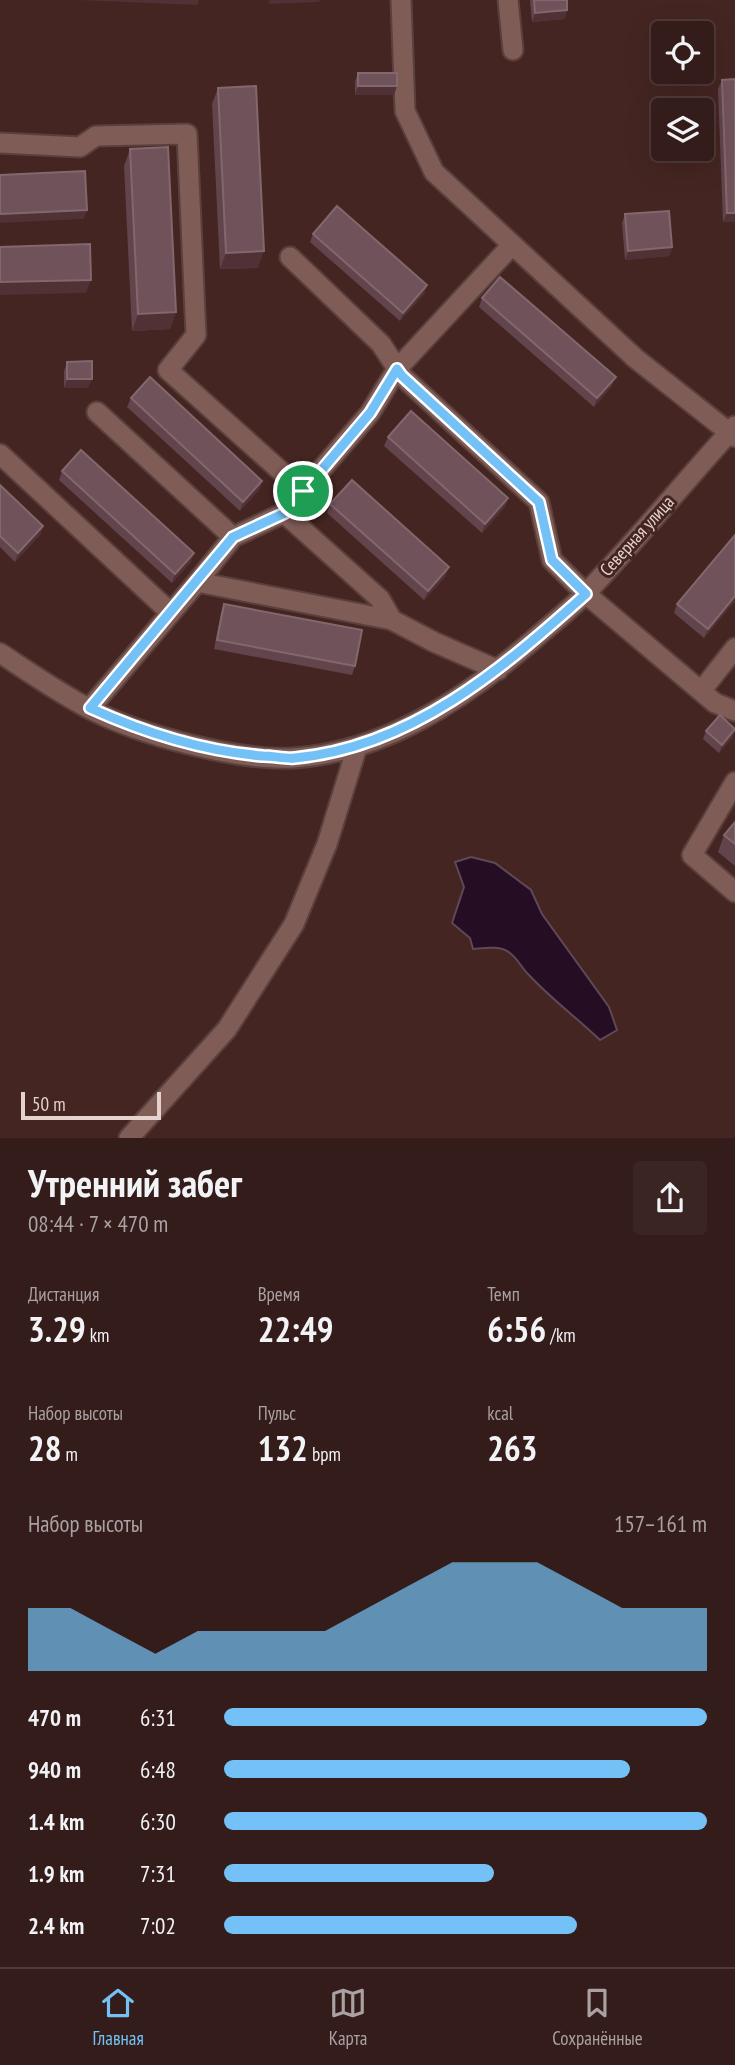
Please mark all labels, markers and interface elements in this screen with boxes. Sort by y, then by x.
map controls [651,21,714,161]
button: locate [651,21,714,84]
button: layers [651,98,714,161]
pin [273,461,333,521]
icon: arrive [284,472,322,510]
street label: Северная улица [595,491,679,581]
scale bar [21,1088,161,1120]
text: 50 m [32,1092,66,1116]
text: Утренний забег [28,1158,242,1207]
button: share [633,1161,707,1235]
text: 08:44 · 7 × 470 m [28,1209,168,1238]
text: Дистанция [28,1282,99,1306]
text: Время [258,1282,300,1306]
text: Темп [487,1282,520,1306]
text: 3.29 [28,1306,86,1352]
text: 22:49 [258,1306,333,1352]
text: 6:56 [487,1306,546,1352]
text: km [86,1323,109,1347]
text: /km [546,1323,576,1347]
text: Набор высоты [28,1401,123,1425]
text: Пульс [258,1401,296,1425]
text: kcal [487,1401,513,1425]
text: 28 [28,1425,61,1471]
text: 132 [258,1425,308,1471]
text: 263 [487,1425,538,1471]
text: m [61,1442,78,1466]
text: bpm [308,1442,341,1466]
text: Набор высоты [28,1509,143,1538]
text: 157–161 m [614,1509,707,1538]
text: 470 m [28,1703,81,1732]
text: 6:31 [140,1703,176,1732]
text: 940 m [28,1755,81,1784]
text: 6:48 [140,1755,176,1784]
text: 1.4 km [28,1807,84,1836]
text: 6:30 [140,1807,176,1836]
text: 1.9 km [28,1859,84,1888]
text: 7:31 [140,1859,176,1888]
text: 2.4 km [28,1911,84,1940]
text: 7:02 [140,1911,176,1940]
tab: Главная [92,1984,144,2050]
tab: Карта [329,1984,367,2050]
tab: Сохранённые [552,1984,643,2050]

